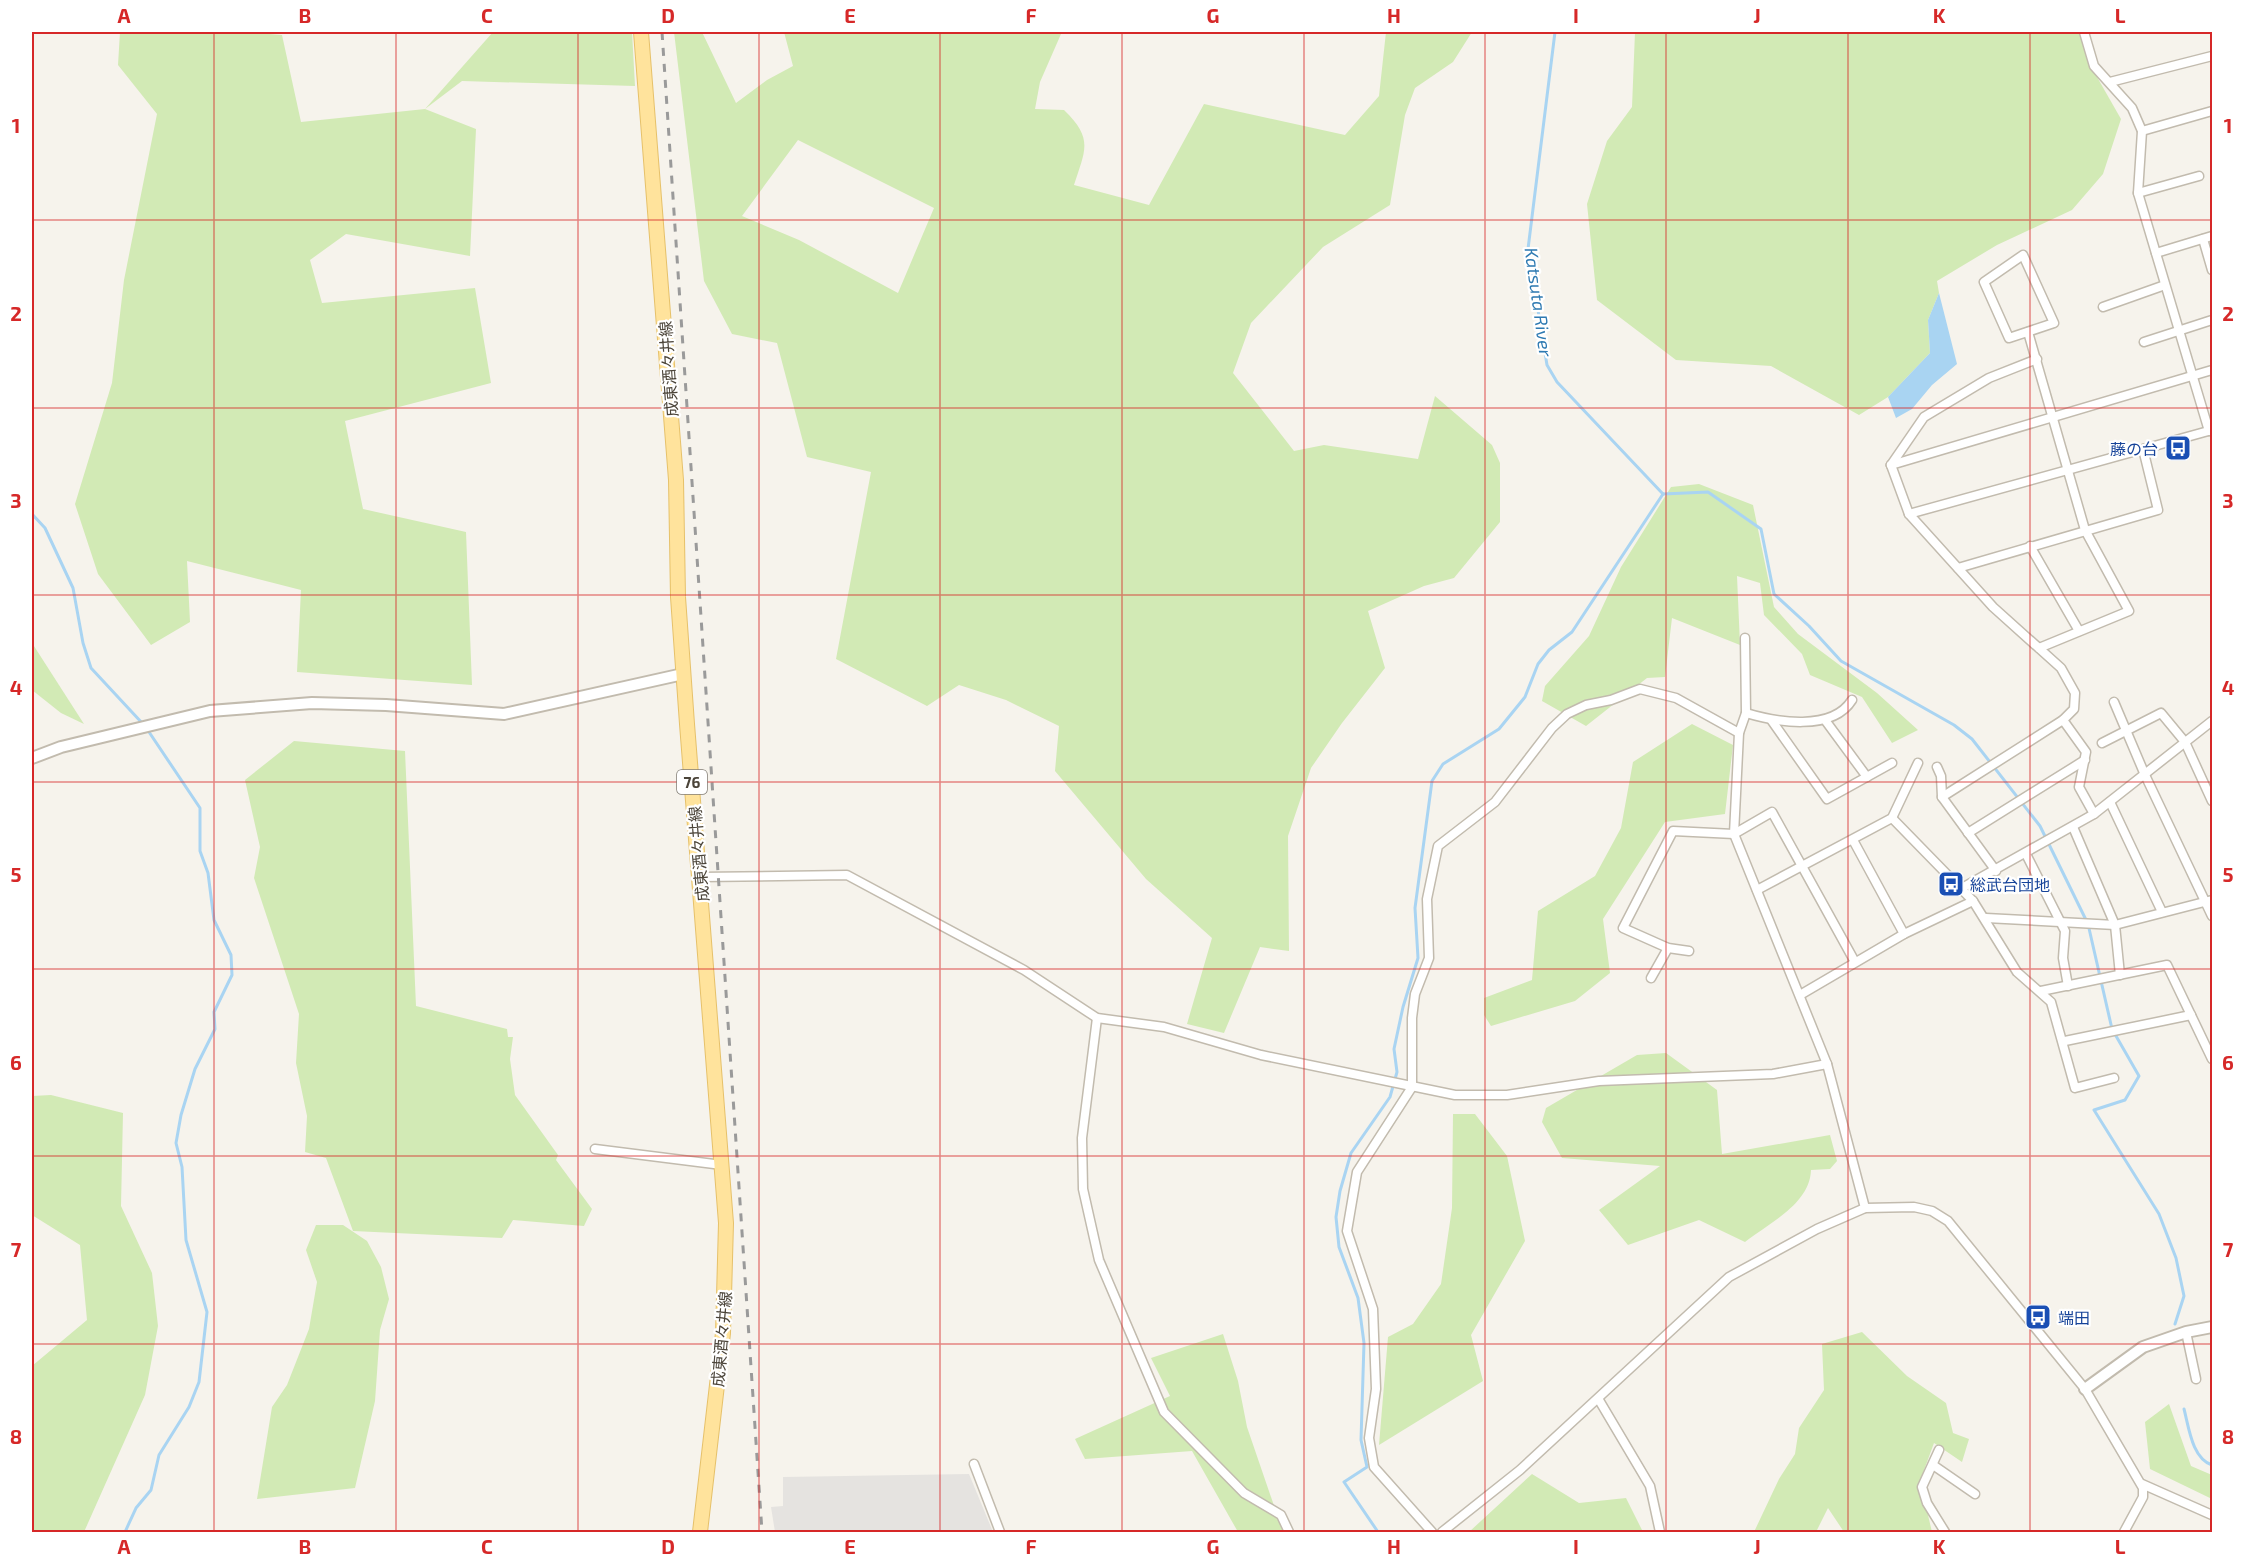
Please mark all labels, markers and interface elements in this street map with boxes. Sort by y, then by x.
text: A [117,3,131,27]
text: B [299,3,311,27]
text: C [481,3,493,27]
text: D [661,3,675,27]
text: E [844,3,856,27]
text: F [1025,3,1037,27]
text: G [1207,3,1219,27]
text: H [1387,3,1401,27]
text: I [1573,3,1579,27]
text: J [1753,3,1761,27]
text: K [1933,3,1946,27]
text: L [2115,3,2126,27]
text: 1 [12,113,20,137]
text: 1 [2224,113,2232,137]
water label: Katsuta River [1520,246,1558,359]
text: 2 [10,301,22,325]
text: 2 [2222,301,2234,325]
street label: 成東酒々井線 [655,320,681,418]
bus stop icon: 藤の台 [2163,433,2193,463]
place label: 藤の台 [2110,439,2158,458]
text: 3 [10,488,22,512]
text: 3 [2222,488,2234,512]
text: 4 [10,675,23,699]
text: 4 [2222,675,2235,699]
road number: 76 [677,770,707,794]
street label: 成東酒々井線 [684,805,712,903]
text: 5 [10,862,22,886]
text: 5 [2222,862,2234,886]
bus stop icon: 総武台団地 [1936,869,1966,899]
place label: 総武台団地 [1970,875,2050,894]
text: 6 [10,1050,22,1074]
text: 6 [2222,1050,2234,1074]
text: 7 [11,1237,22,1261]
text: 7 [2223,1237,2234,1261]
street label: 成東酒々井線 [707,1290,735,1388]
bus stop icon: 端田 [2023,1302,2053,1332]
place label: 端田 [2058,1308,2090,1327]
text: 8 [10,1424,22,1448]
text: 8 [2222,1424,2234,1448]
text: A [117,1534,131,1558]
text: B [299,1534,311,1558]
text: C [481,1534,493,1558]
text: D [661,1534,675,1558]
text: E [844,1534,856,1558]
text: F [1025,1534,1037,1558]
text: G [1207,1534,1219,1558]
text: H [1387,1534,1401,1558]
text: I [1573,1534,1579,1558]
text: J [1753,1534,1761,1558]
text: K [1933,1534,1946,1558]
text: L [2115,1534,2126,1558]

